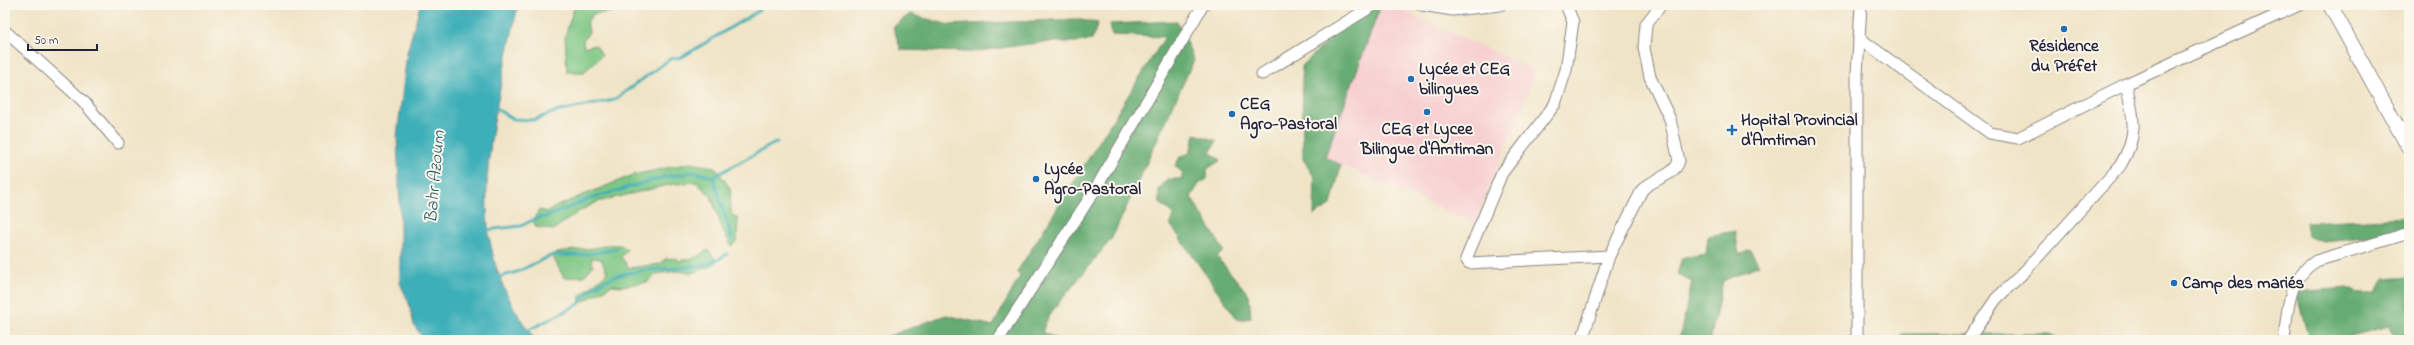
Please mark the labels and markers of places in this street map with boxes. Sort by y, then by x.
marker: Résidence du Préfet [2059,24,2069,34]
place label: Résidence du Préfet [2029,34,2100,79]
place label: Lycée et CEG bilingues [1419,57,1510,104]
marker: Lycée et CEG bilingues [1406,74,1416,84]
place label: CEG Agro-Pastoral [1240,92,1337,139]
marker: CEG et Lycee Bilingue d'Amtiman [1422,107,1432,117]
place label: Hopital Provincial d'Amtiman [1741,108,1858,153]
marker: CEG Agro-Pastoral [1227,109,1237,119]
place label: CEG et Lycee Bilingue d'Amtiman [1360,117,1494,164]
marker: Hopital Provincial d'Amtiman [1726,124,1738,136]
place label: Lycée Agro-Pastoral [1044,157,1141,204]
marker: Lycée Agro-Pastoral [1031,174,1041,184]
place label: Camp des mariés [2182,271,2305,296]
marker: Camp des mariés [2169,278,2179,288]

